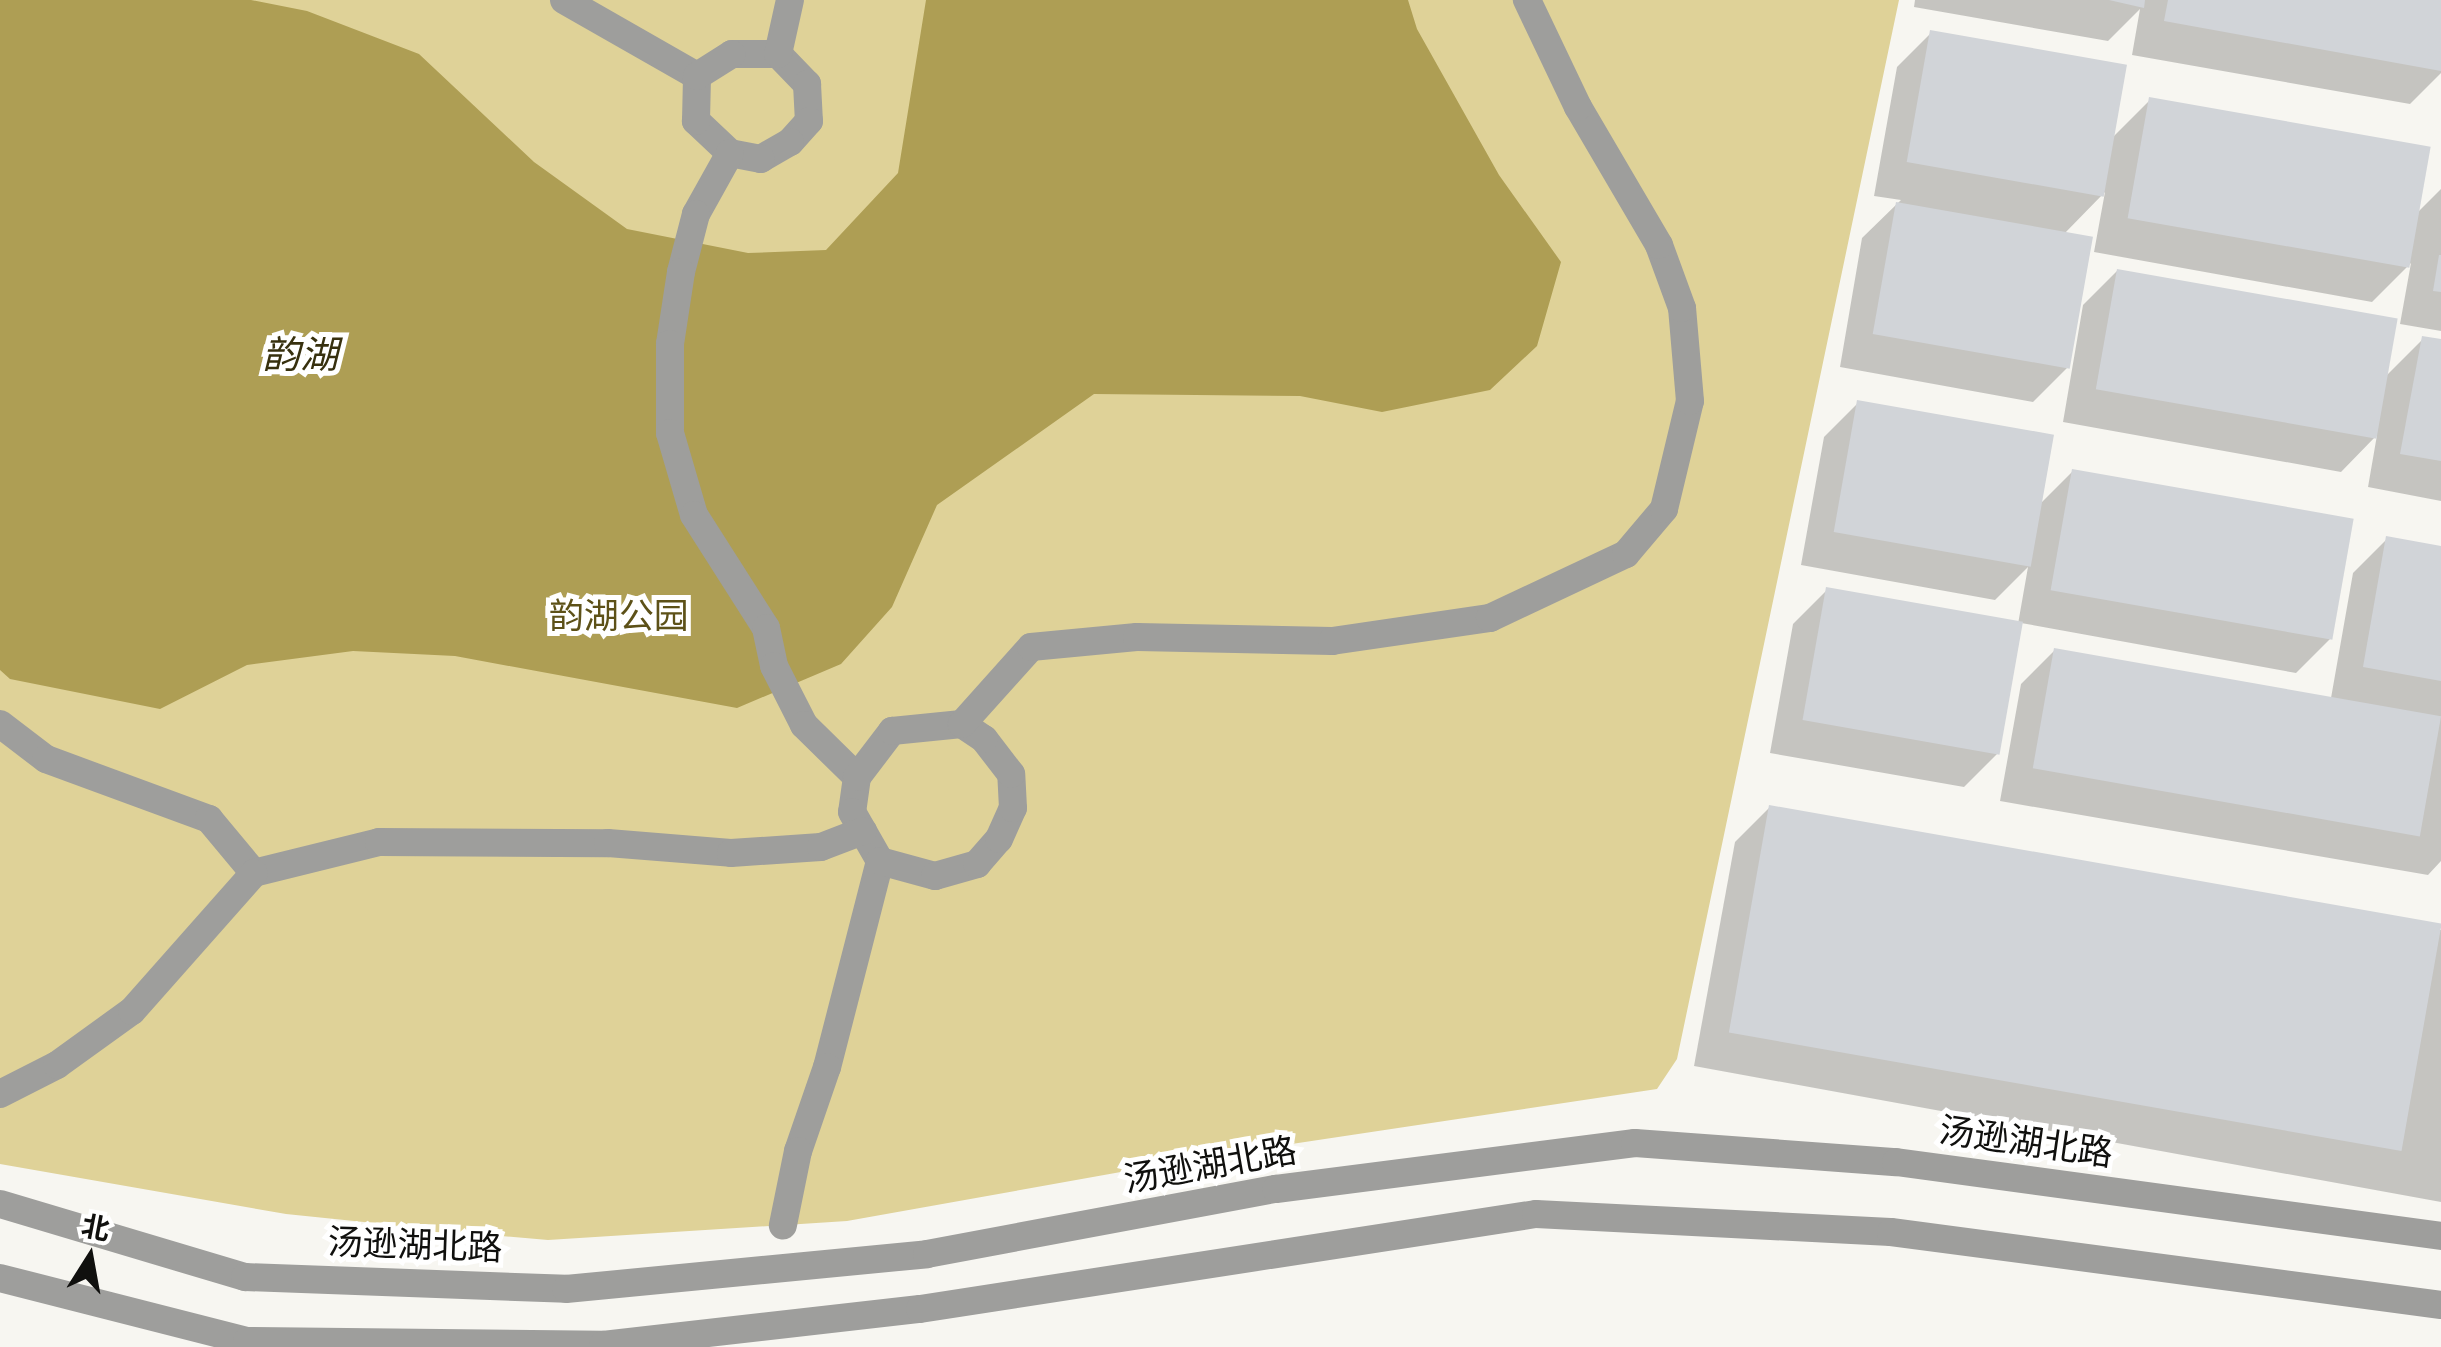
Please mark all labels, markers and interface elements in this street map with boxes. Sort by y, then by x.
water label: 韵湖 [262,333,338,379]
park label: 韵湖公园 [549,595,689,637]
street label: 汤逊湖北路 [1936,1109,2116,1175]
street label: 汤逊湖北路 [1120,1129,1300,1201]
north arrow [40,1207,140,1307]
text: 北 [79,1207,113,1248]
street label: 汤逊湖北路 [327,1221,503,1269]

